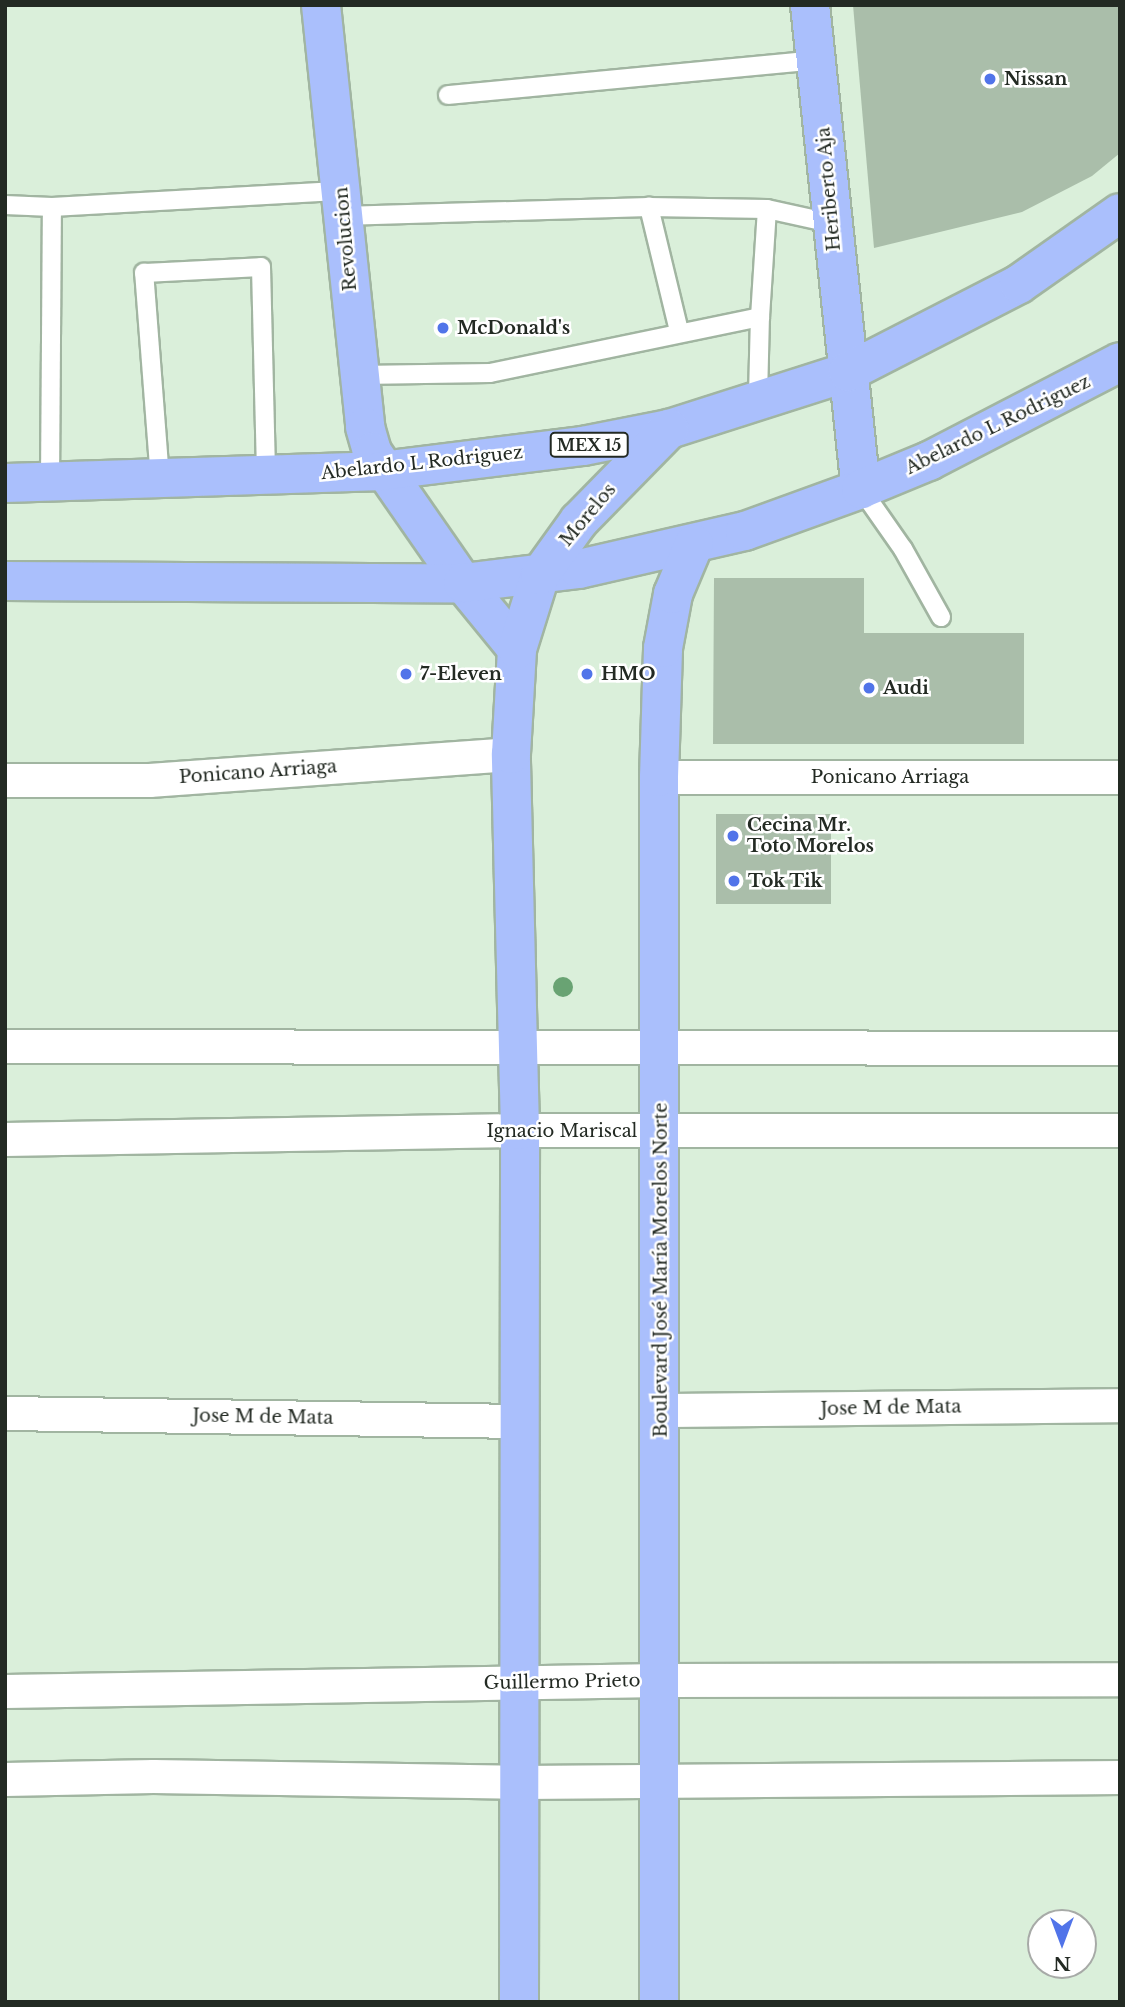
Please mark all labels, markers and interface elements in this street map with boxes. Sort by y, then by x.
place label: Nissan [1004,68,1067,90]
marker: Nissan [982,71,998,87]
street label: Heriberto Aja [813,126,845,252]
street label: Revolucion [331,186,361,292]
place label: McDonald's [457,317,570,339]
marker: McDonald's [435,320,451,336]
street label: Abelardo L Rodriguez [902,371,1094,479]
road number: MEX 15 [549,432,629,458]
street label: Abelardo L Rodriguez [320,442,524,484]
street label: Morelos [555,479,621,551]
place label: 7-Eleven [420,663,502,685]
place label: HMO [601,663,655,685]
marker: 7-Eleven [398,666,414,682]
marker: HMO [579,666,595,682]
place label: Audi [883,677,929,699]
marker: Audi [861,680,877,696]
street label: Ponicano Arriaga [178,756,338,788]
street label: Ponicano Arriaga [810,766,970,788]
place label: Cecina Mr. Toto Morelos [747,815,874,858]
marker: Cecina Mr. Toto Morelos [725,828,741,844]
place label: Tok Tik [748,870,823,892]
marker: Tok Tik [726,873,742,889]
street label: Boulevard José María Morelos Norte [650,1102,672,1438]
street label: Ignacio Mariscal [487,1120,637,1142]
street label: Jose M de Mata [820,1396,962,1420]
street label: Jose M de Mata [192,1405,334,1429]
street label: Guillermo Prieto [483,1670,641,1694]
north arrow [1027,1909,1097,1979]
text: N [1053,1952,1071,1975]

